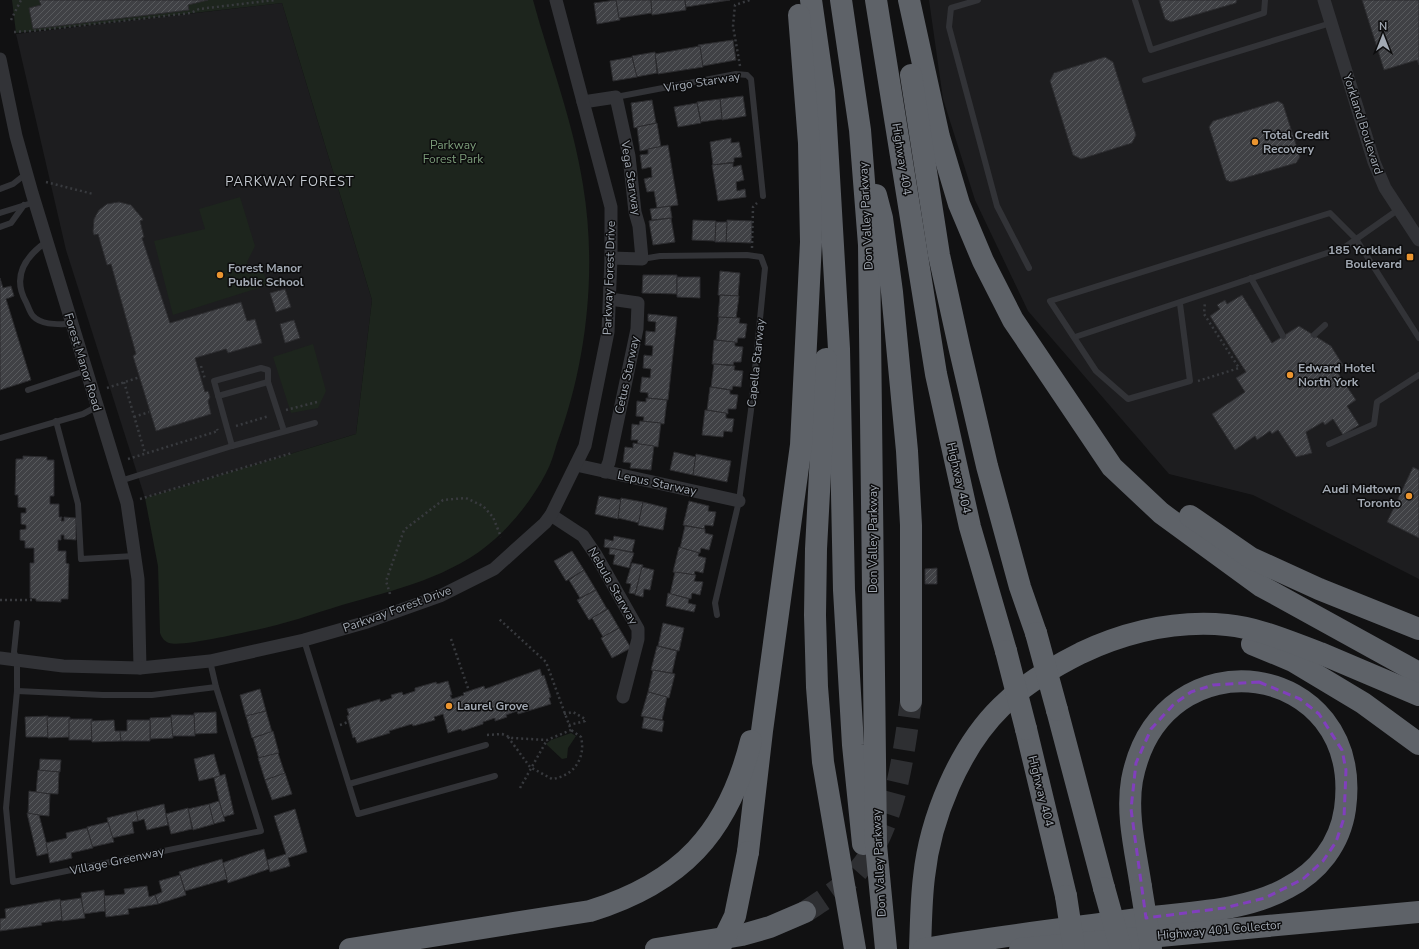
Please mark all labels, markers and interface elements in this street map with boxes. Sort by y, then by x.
north arrow [1363,16,1403,56]
text: N [1379,19,1387,34]
street label: Virgo Starway [662,68,742,96]
street label: Yorkland Boulevard [1339,71,1387,176]
street label: Highway 404 [888,122,916,196]
place label: Total Credit Recovery [1263,127,1329,157]
park label: Parkway Forest Park [423,137,484,167]
marker: Total Credit Recovery [1250,137,1260,147]
street label: Vega Starway [617,138,645,217]
street label: Don Valley Parkway [855,161,877,270]
district label: PARKWAY FOREST [225,173,355,191]
street label: Parkway Forest Drive [599,221,619,335]
place label: 185 Yorkland Boulevard [1328,242,1402,272]
marker: 185 Yorkland Boulevard [1405,252,1415,262]
place label: Forest Manor Public School [228,260,304,290]
marker: Forest Manor Public School [215,270,225,280]
street label: Forest Manor Road [60,311,106,413]
street label: Capella Starway [743,317,769,408]
street label: Cetus Starway [611,334,643,415]
place label: Edward Hotel North York [1298,360,1375,390]
marker: Edward Hotel North York [1285,370,1295,380]
street label: Highway 404 [943,441,975,515]
street label: Lepus Starway [616,467,699,499]
place label: Audi Midtown Toronto [1322,481,1401,511]
street label: Don Valley Parkway [865,484,881,593]
marker: Audi Midtown Toronto [1404,491,1414,501]
street label: Nebula Starway [584,544,642,628]
street label: Parkway Forest Drive [341,582,453,636]
place label: Laurel Grove [457,698,529,714]
marker: Laurel Grove [444,701,454,711]
street label: Highway 404 [1024,754,1058,828]
street label: Don Valley Parkway [868,808,890,917]
street label: Village Greenway [67,843,166,879]
street label: Highway 401 Collector [1156,917,1282,943]

